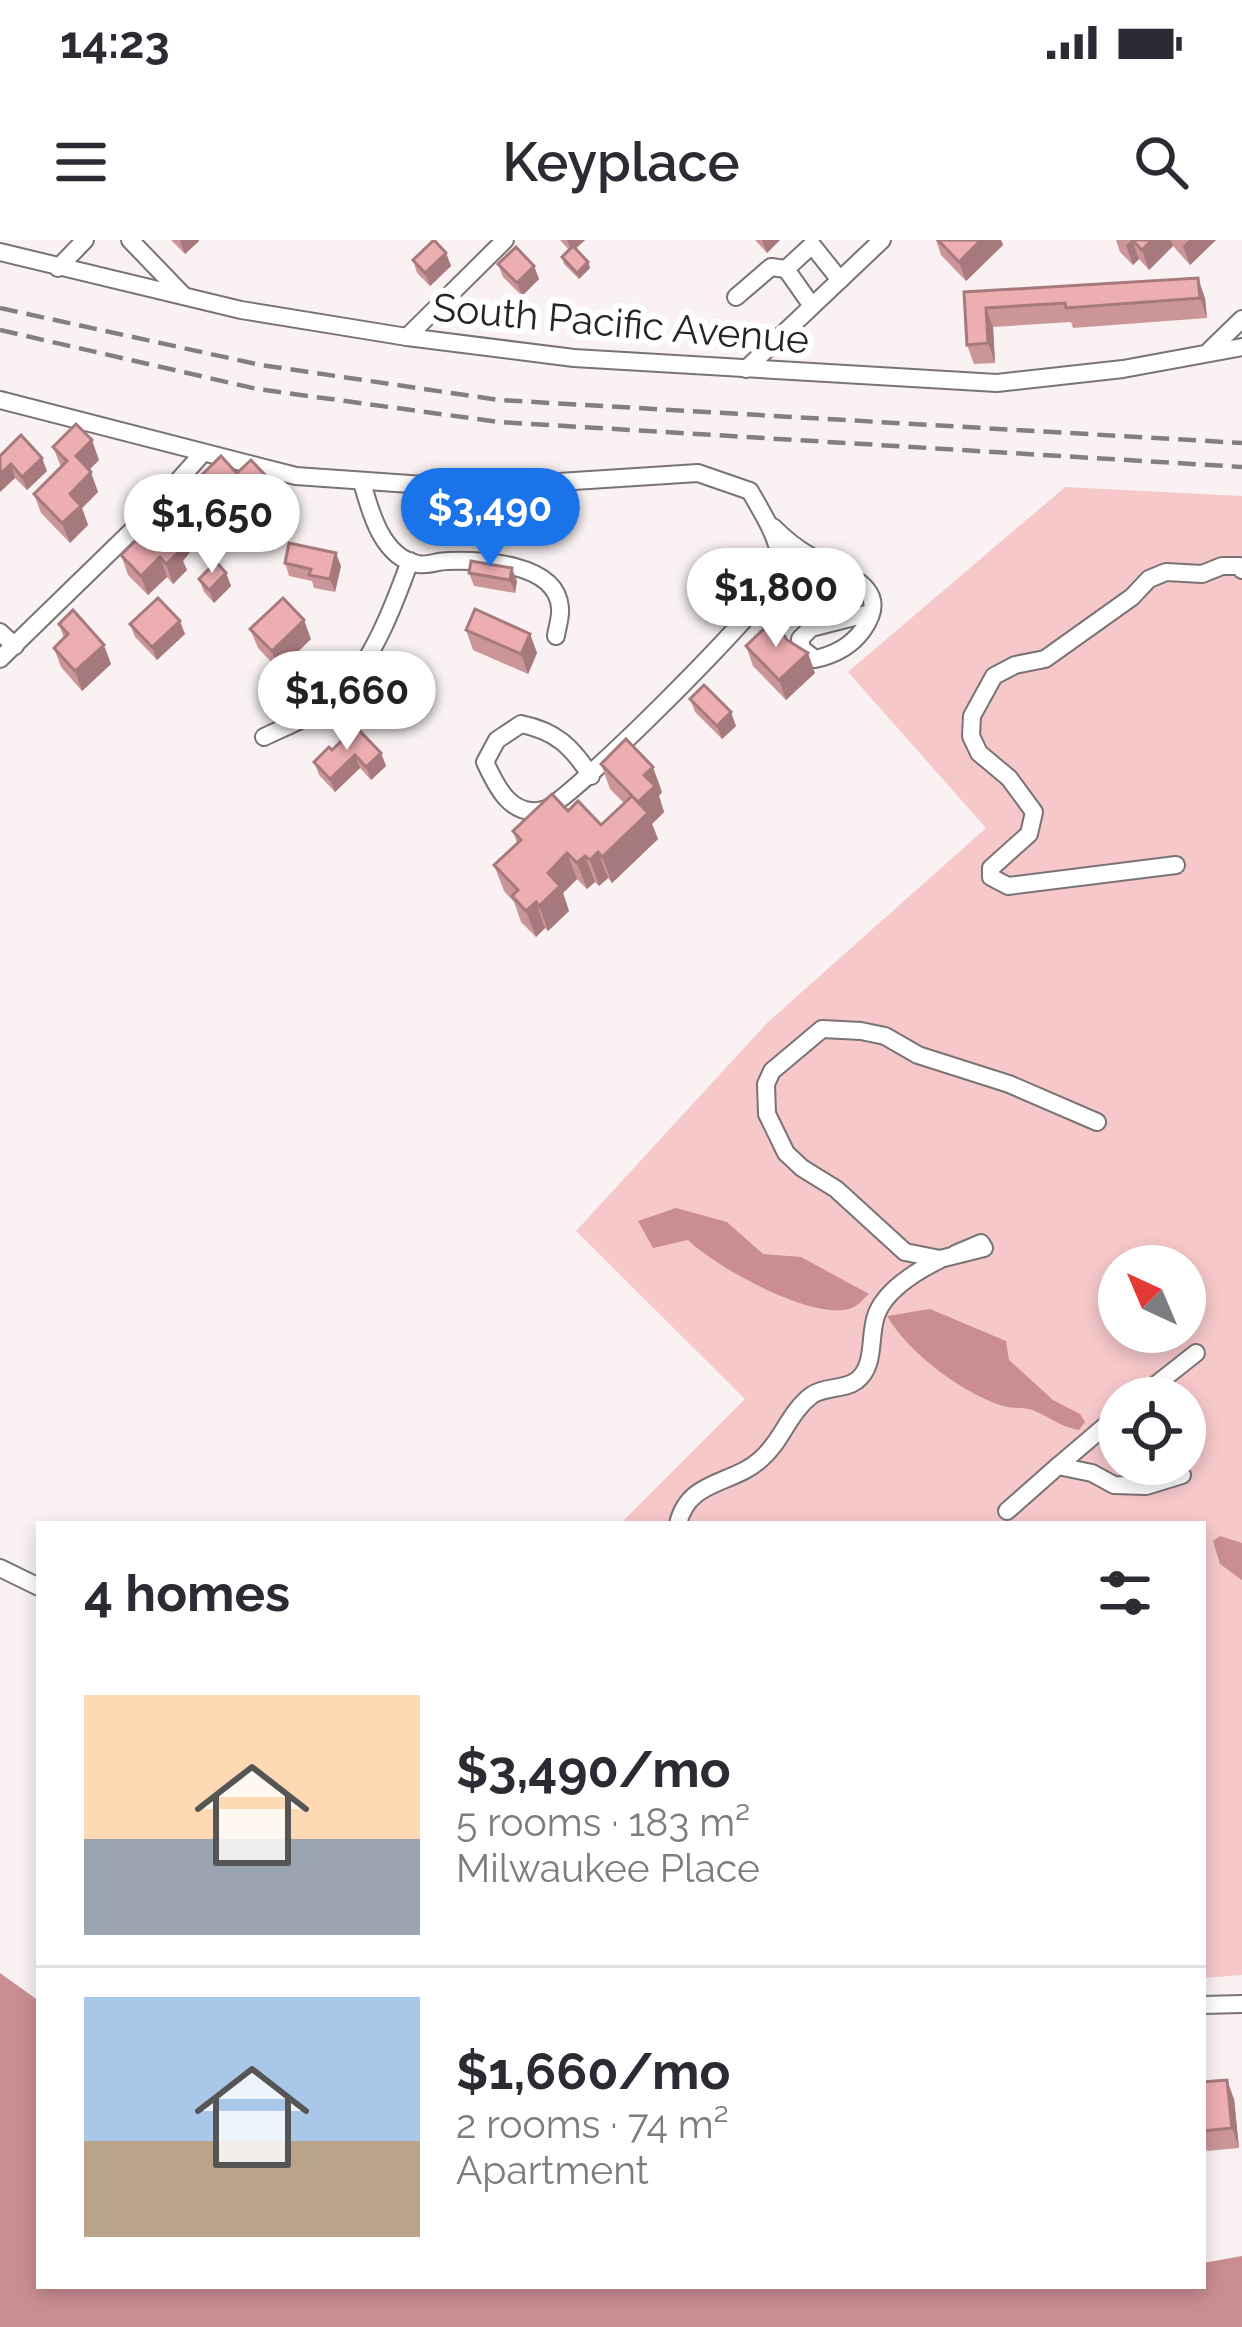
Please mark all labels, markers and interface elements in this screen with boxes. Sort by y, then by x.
text: 14:23 [60,16,170,69]
icon: menu [48,129,114,195]
icon: search [1128,129,1194,195]
text: Keyplace [502,130,740,194]
street label: South Pacific Avenue [431,284,811,362]
pin: $3,490 [392,468,588,570]
pin: $1,650 [114,474,310,576]
text: $3,490 [428,484,552,530]
text: $1,650 [151,490,273,536]
pin: $1,800 [678,548,874,650]
text: $1,800 [714,564,838,610]
pin: $1,660 [249,651,445,753]
text: $1,660 [285,667,409,713]
north arrow [1098,1245,1206,1353]
map controls [1098,1245,1206,1485]
button: locate [1098,1377,1206,1485]
icon: filters [1092,1560,1158,1626]
text: 4 homes [84,1563,290,1623]
text: $3,490/mo [456,1739,731,1799]
icon: home [180,1743,324,1887]
text: 5 rooms · 183 m² [456,1799,750,1845]
text: Milwaukee Place [456,1845,760,1891]
text: $1,660/mo [456,2041,730,2101]
icon: home [180,2045,324,2189]
text: 2 rooms · 74 m² [456,2101,729,2147]
text: Apartment [456,2147,649,2193]

